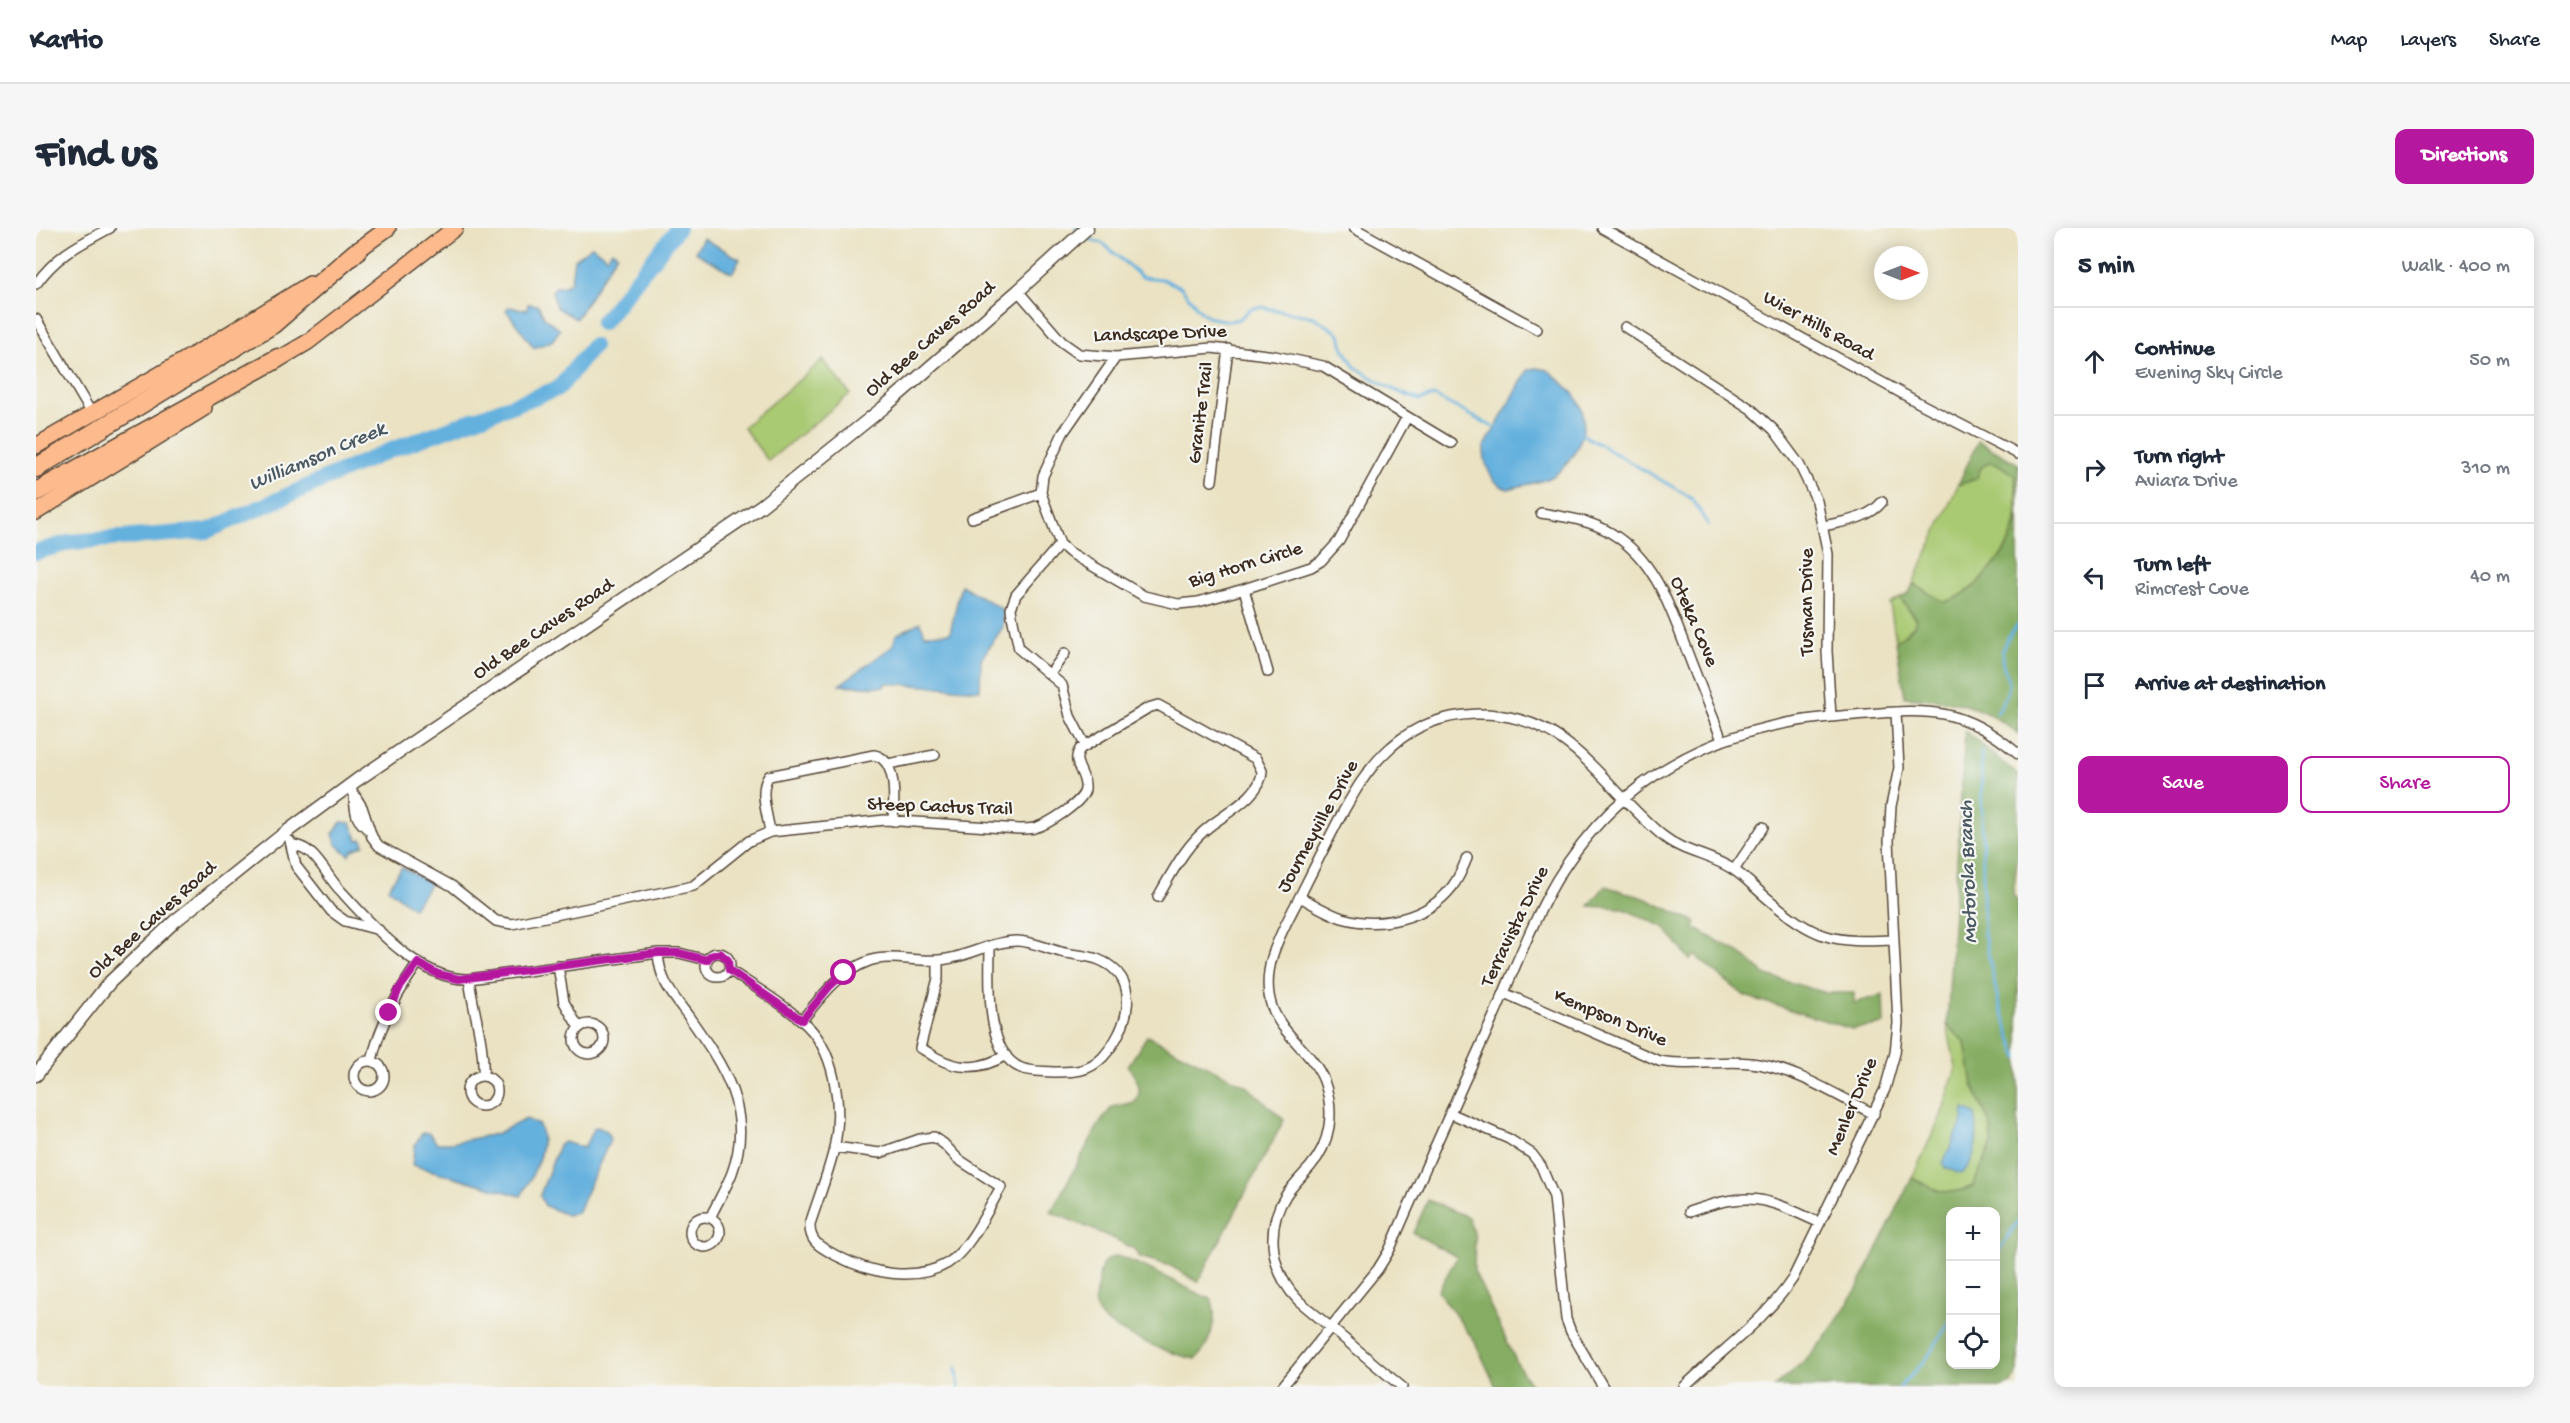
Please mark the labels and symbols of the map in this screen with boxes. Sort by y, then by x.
north arrow [1874,246,1928,300]
street label: Old Bee Caves Road [861,276,1003,403]
street label: Wier Hills Road [1758,287,1880,368]
street label: Landscape Drive [1093,321,1228,349]
street label: Granite Trail [1184,361,1220,465]
water label: Williamson Creek [246,417,393,498]
street label: Big Horn Circle [1185,538,1306,594]
street label: Tusman Drive [1797,548,1820,657]
street label: Old Bee Caves Road [469,573,621,686]
street label: Oteka Cove [1664,573,1723,671]
street label: Journeyville Drive [1273,756,1365,897]
street label: Steep Cactus Trail [867,794,1013,822]
water label: Motorola Branch [1955,800,1985,944]
street label: Old Bee Caves Road [84,856,224,985]
street label: Terravista Drive [1476,862,1555,992]
route start [830,959,856,985]
street label: Kempson Drive [1550,985,1671,1053]
route end [375,999,401,1025]
street label: Menler Drive [1822,1054,1884,1159]

